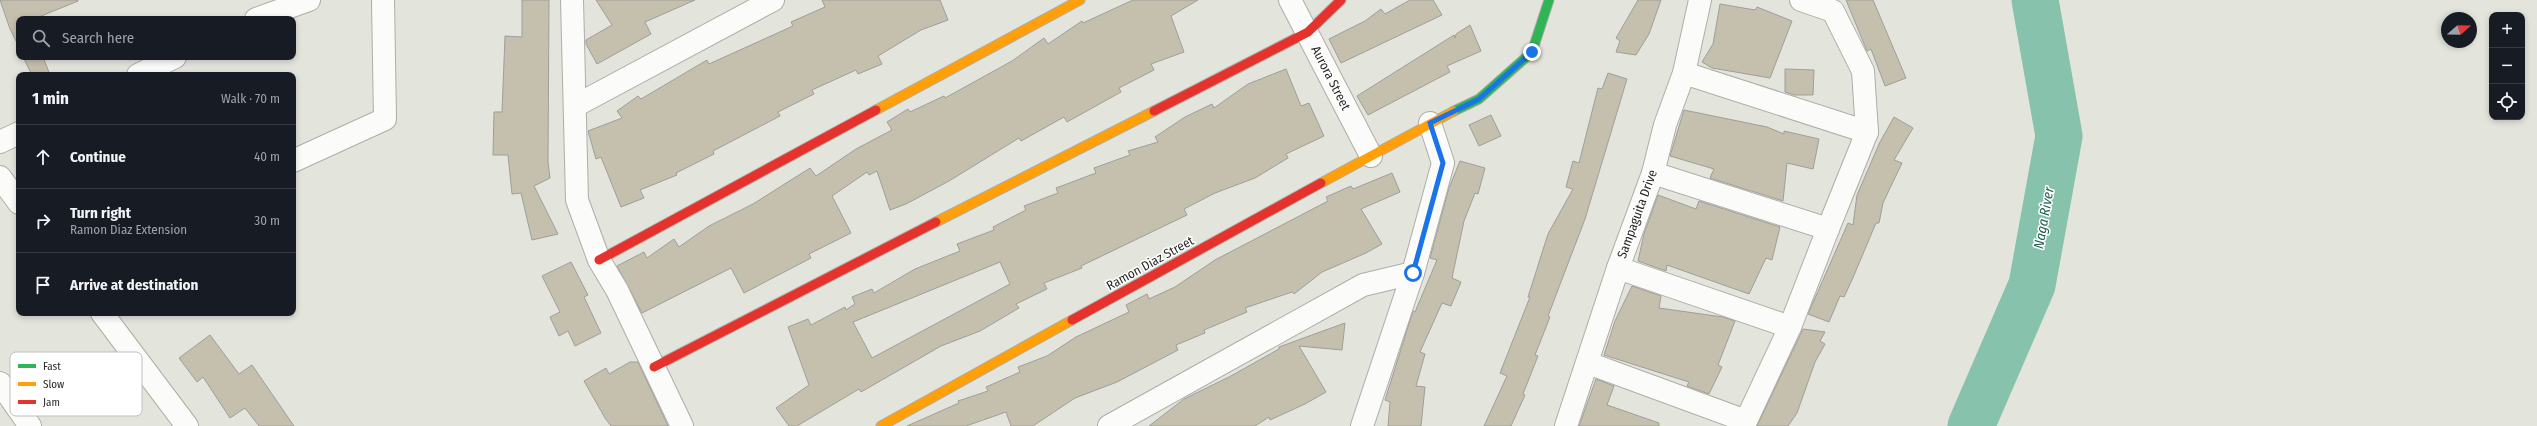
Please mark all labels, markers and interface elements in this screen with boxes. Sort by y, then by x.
north arrow [2441,12,2477,48]
map controls [2489,12,2525,120]
button: + [2489,12,2525,48]
search box [16,16,296,60]
icon: search [30,27,52,49]
text: Search here [62,29,134,47]
street label: Aurora Street [1308,43,1354,113]
route end [1523,43,1541,61]
button: − [2489,48,2525,84]
button: locate [2489,84,2525,120]
text: 1 min [32,88,69,109]
text: Walk · 70 m [221,91,280,106]
icon: ahead [32,146,54,168]
text: Continue [70,148,126,166]
text: 40 m [254,149,280,164]
street label: Sampaguita Drive [1614,168,1660,260]
water label: Naga River [2030,185,2058,250]
text: Turn right [70,204,131,222]
icon: right [32,210,54,232]
text: 30 m [254,213,280,228]
text: Ramon Diaz Extension [70,222,187,237]
street label: Ramon Diaz Street [1104,232,1197,293]
route start [1404,264,1422,282]
icon: arrive [32,274,54,296]
text: Arrive at destination [70,276,198,294]
legend [10,352,142,416]
text: Fast [43,360,61,373]
text: Slow [43,378,64,391]
text: Jam [43,396,60,409]

